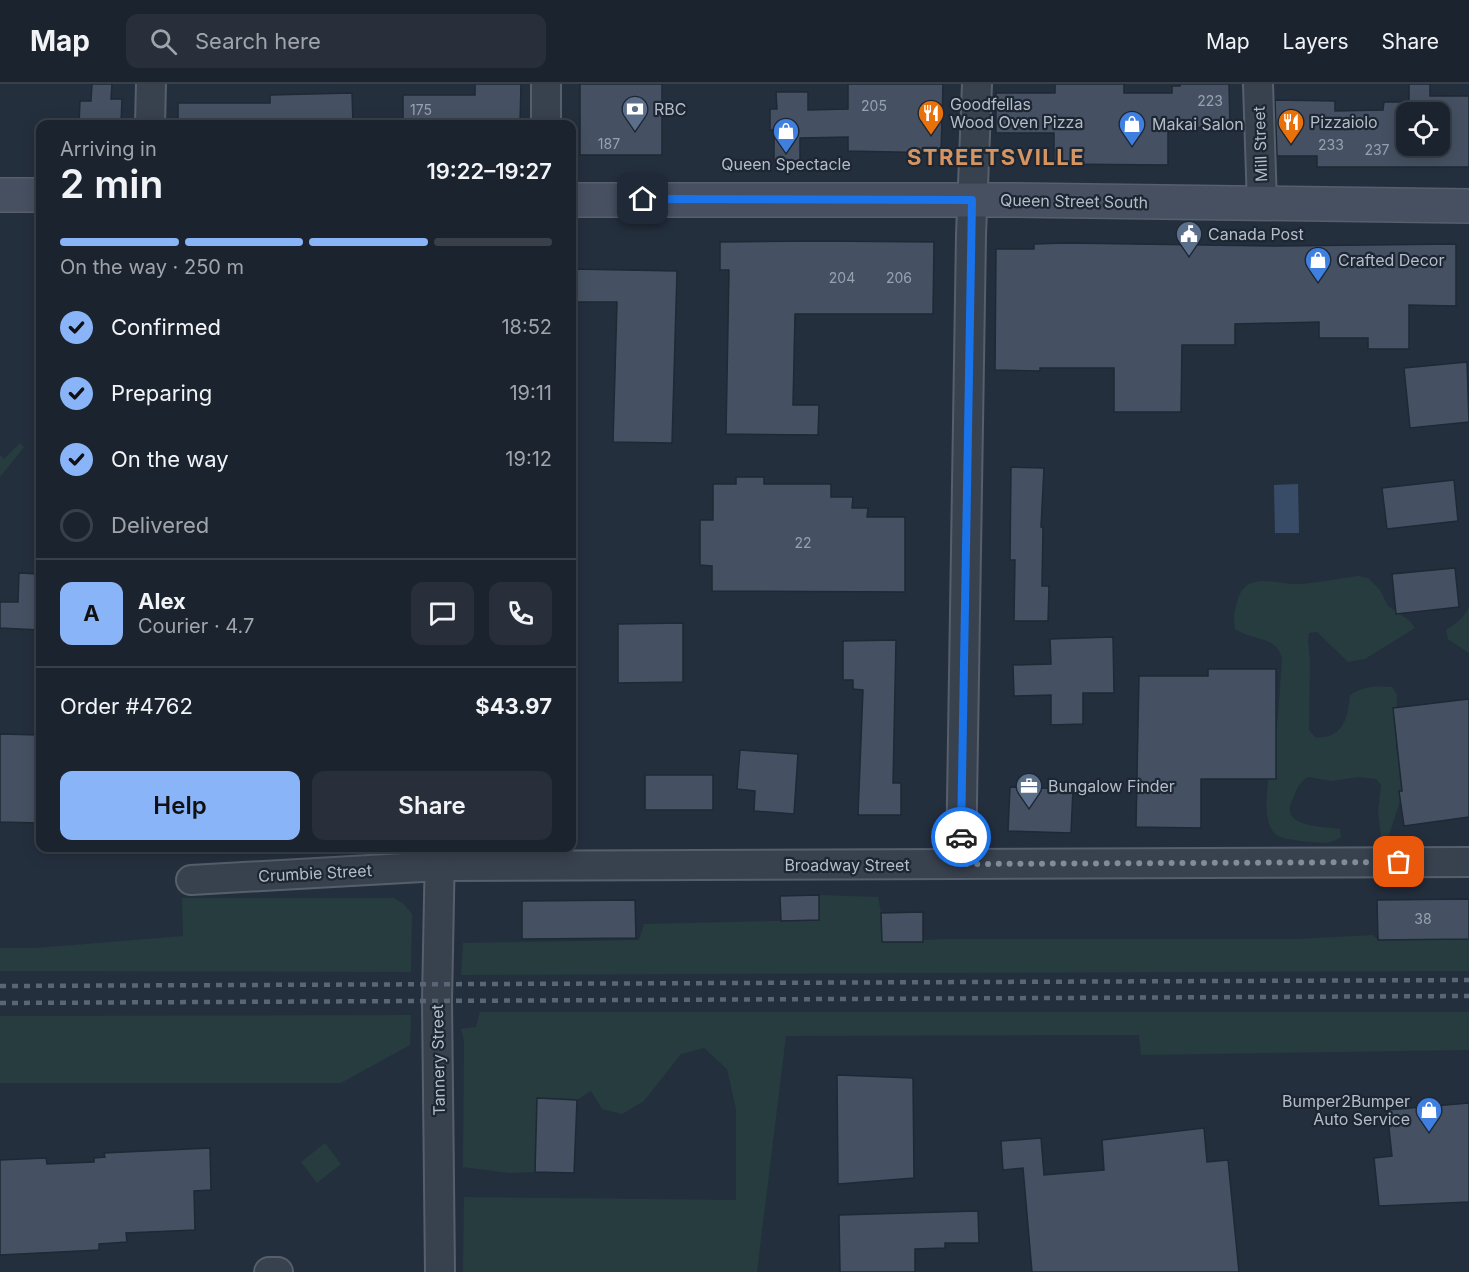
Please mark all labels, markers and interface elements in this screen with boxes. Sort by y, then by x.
search box [126,14,546,68]
text: Map [30,24,90,58]
icon: search [147,25,180,58]
text: Search here [195,28,321,54]
text: Map [1206,29,1250,54]
text: Layers [1283,29,1349,54]
text: Share [1382,29,1439,54]
house number: 223 [1197,92,1223,109]
bank icon: RBC [620,94,650,132]
place label: Goodfellas Wood Oven Pizza [950,94,1083,132]
house number: 205 [861,97,887,114]
restaurant icon: Goodfellas Wood Oven Pizza [916,98,946,136]
place label: RBC [654,99,686,119]
house number: 175 [410,101,432,118]
map controls [1396,102,1450,156]
button: locate [1396,102,1450,156]
street label: Mill Street [1249,106,1271,182]
restaurant icon: Pizzaiolo [1276,107,1306,145]
shop icon: Makai Salon [1117,109,1147,147]
place label: Pizzaiolo [1310,112,1378,132]
place label: Makai Salon [1152,114,1244,134]
shop icon: Queen Spectacle [771,116,801,154]
house number: 187 [598,135,620,152]
house number: 233 [1318,136,1344,153]
text: Arriving in [60,137,157,161]
house number: 237 [1364,141,1390,158]
district label: STREETSVILLE [907,144,1085,170]
place label: Queen Spectacle [721,154,851,174]
text: 19:22–19:27 [426,158,552,184]
text: 2 min [60,160,163,207]
pin [617,173,668,224]
icon: home [626,182,659,215]
street label: Queen Street South [1000,190,1148,212]
public building icon: Canada Post [1174,219,1204,257]
place label: Canada Post [1208,224,1304,244]
shop icon: Crafted Decor [1303,245,1333,283]
place label: Crafted Decor [1338,250,1444,270]
text: On the way · 250 m [60,255,244,279]
house number: 204 [829,269,855,286]
house number: 206 [886,269,912,286]
icon: check [60,311,93,344]
text: Confirmed [111,314,221,340]
text: 18:52 [501,315,552,339]
icon: check [60,377,93,410]
text: Preparing [111,380,212,406]
text: 19:11 [509,381,552,405]
icon: check [60,443,93,476]
text: On the way [111,446,229,472]
text: 19:12 [505,447,552,471]
text: Delivered [111,512,209,538]
house number: 22 [794,534,812,551]
button: chat [411,582,474,645]
button: phone [489,582,552,645]
text: Alex [138,588,186,614]
text: A [83,600,100,626]
text: Courier · 4.7 [138,614,254,638]
text: Order #4762 [60,693,193,719]
text: $43.97 [475,693,552,719]
button: Help [60,771,300,840]
button: Share [312,771,552,840]
office icon: Bungalow Finder [1014,771,1044,809]
place label: Bungalow Finder [1048,776,1175,796]
courier [931,807,991,867]
icon: car [945,821,978,854]
pin [1373,836,1424,887]
icon: bag [1382,845,1415,878]
street label: Broadway Street [784,855,910,875]
street label: Crumbie Street [258,860,372,886]
house number: 38 [1414,910,1432,927]
street label: Tannery Street [427,1004,449,1116]
place label: Bumper2Bumper Auto Service [1282,1091,1410,1129]
shop icon: Bumper2Bumper Auto Service [1414,1095,1444,1133]

